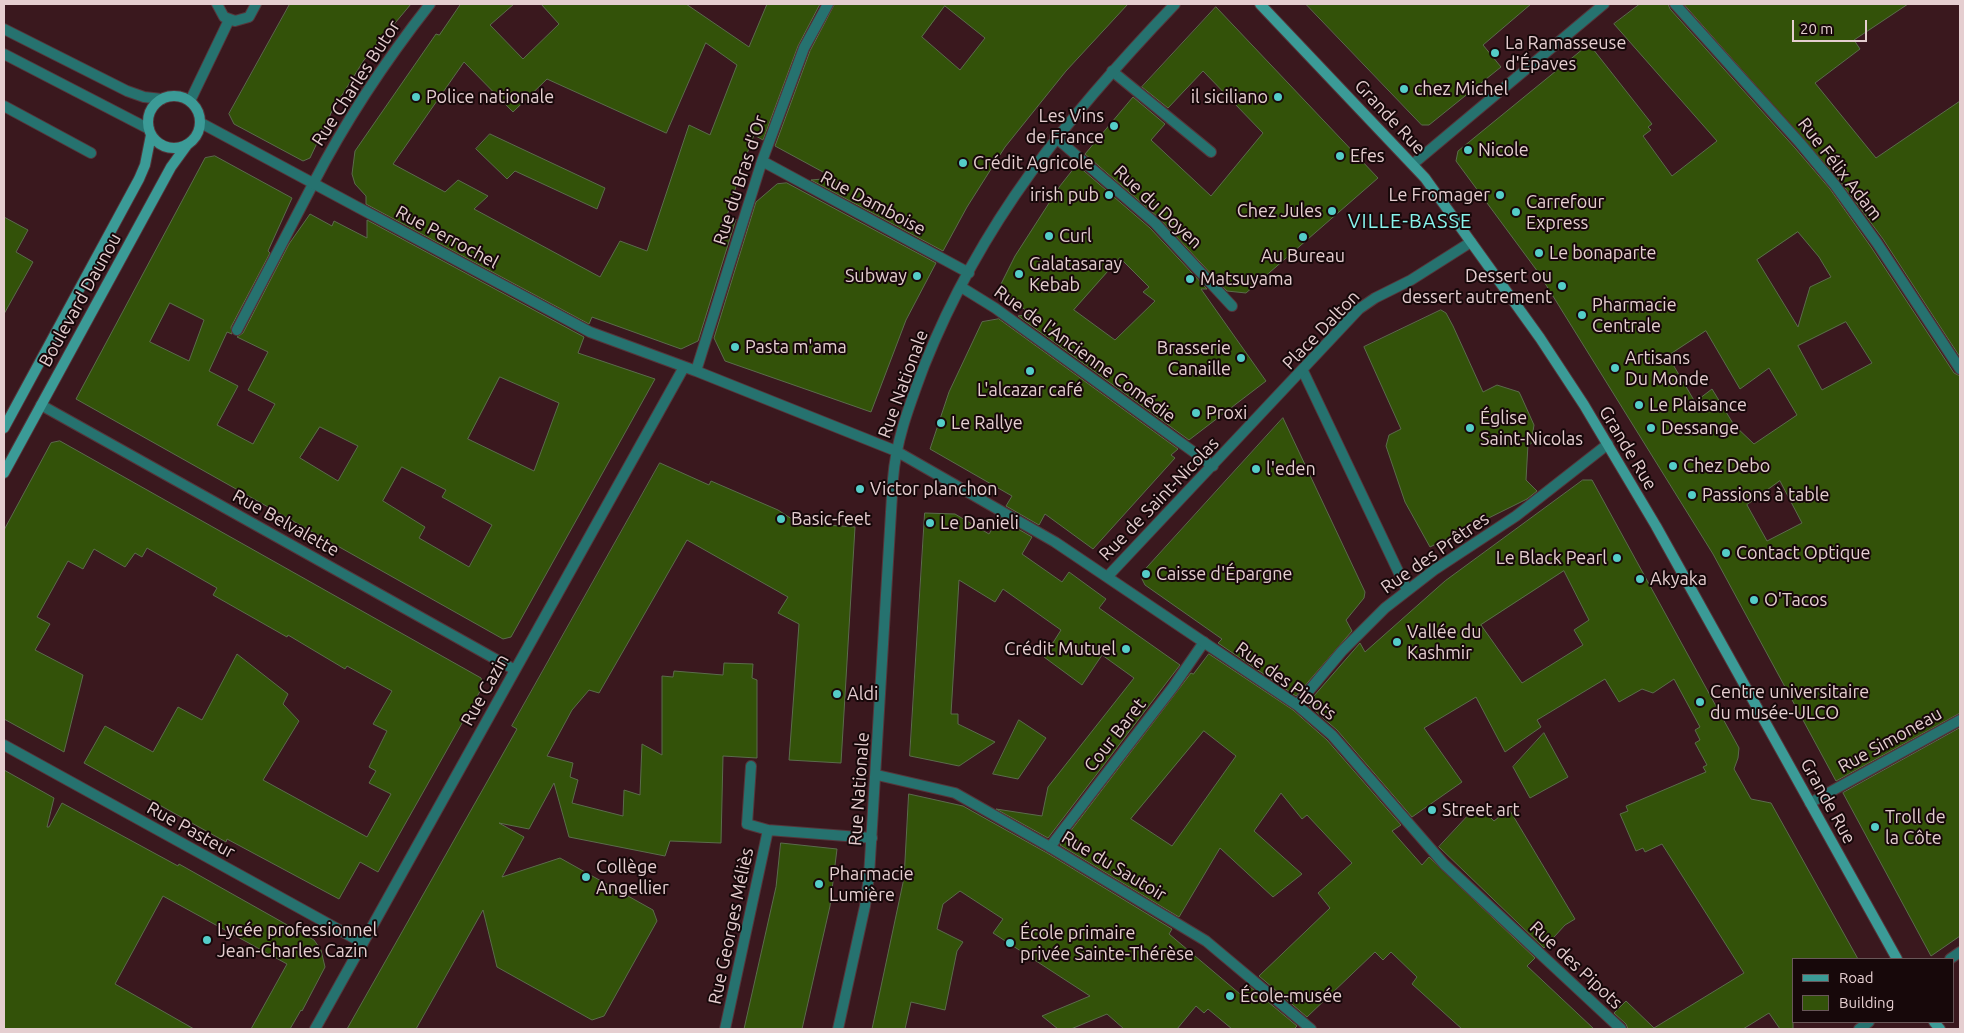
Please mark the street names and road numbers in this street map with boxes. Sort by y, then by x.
street label: Rue Charles Butor [307,16,405,150]
street label: Grande Rue [1350,75,1430,159]
street label: Rue du Bras d'Or [709,112,771,248]
street label: Rue Félix Adam [1793,113,1887,225]
street label: Rue du Doyen [1109,161,1207,253]
street label: Rue Damboise [817,166,929,240]
street label: Rue Perrochel [392,201,502,273]
street label: Boulevard Daunou [34,229,126,371]
street label: Rue de l'Ancienne Comédie [990,281,1180,427]
street label: Place Dalton [1278,286,1364,374]
street label: Rue Nationale [873,327,933,441]
street label: Grande Rue [1594,402,1662,494]
street label: Rue de Saint-Nicolas [1095,433,1223,565]
street label: Rue Belvalette [229,485,343,561]
street label: Rue des Prêtres [1377,508,1493,598]
street label: Rue des Pipots [1232,637,1340,725]
street label: Rue Cazin [456,650,514,730]
street label: Cour Baret [1080,694,1150,776]
street label: Rue Simoneau [1834,703,1946,777]
street label: Rue Nationale [844,731,874,847]
street label: Grande Rue [1796,755,1860,847]
street label: Rue Pasteur [143,797,239,863]
street label: Rue du Sautoir [1058,826,1170,906]
street label: Rue Georges Méliès [704,846,758,1006]
street label: Rue des Pipots [1525,917,1627,1013]

